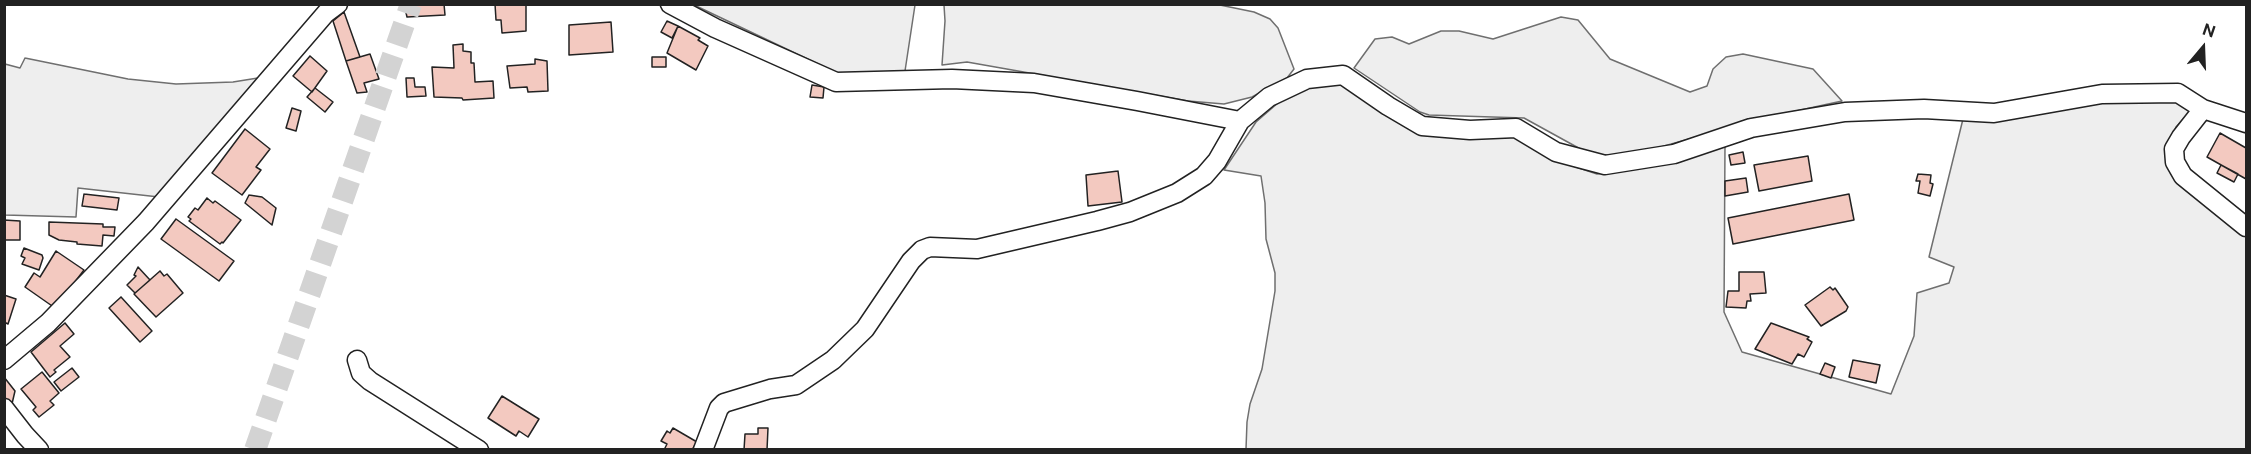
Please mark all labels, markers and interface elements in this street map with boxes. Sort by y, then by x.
north arrow [2173,18,2233,78]
text: N [2200,19,2218,42]

